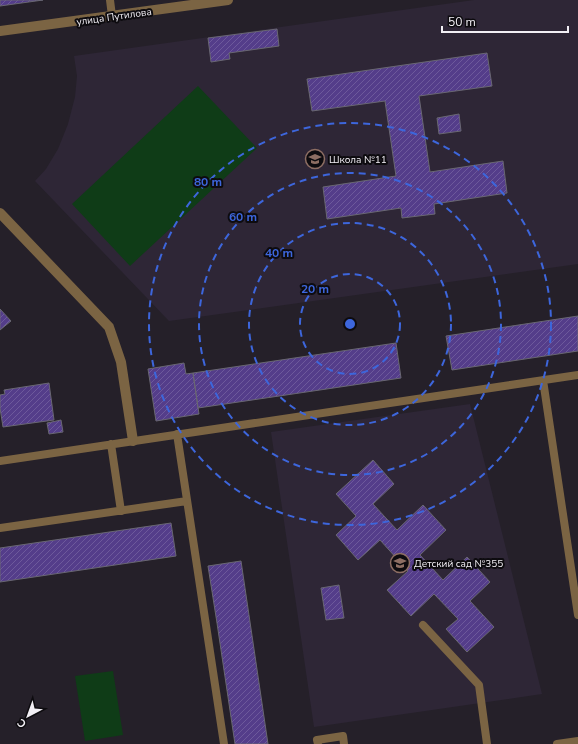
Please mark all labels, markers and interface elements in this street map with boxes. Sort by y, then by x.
street label: улица Путилова [76,5,153,29]
scale bar [442,8,568,34]
text: 50 m [448,14,476,30]
school or university icon: Школа №11 [304,148,326,170]
place label: Школа №11 [329,153,387,167]
text: 80 m [194,174,222,190]
text: 60 m [229,209,257,225]
text: 40 m [265,245,293,261]
text: 20 m [301,281,329,297]
centre of rings [343,317,357,331]
school or university icon: Детский сад №355 [389,552,411,574]
place label: Детский сад №355 [414,557,503,571]
north arrow [8,696,48,736]
text: С [14,715,30,731]

